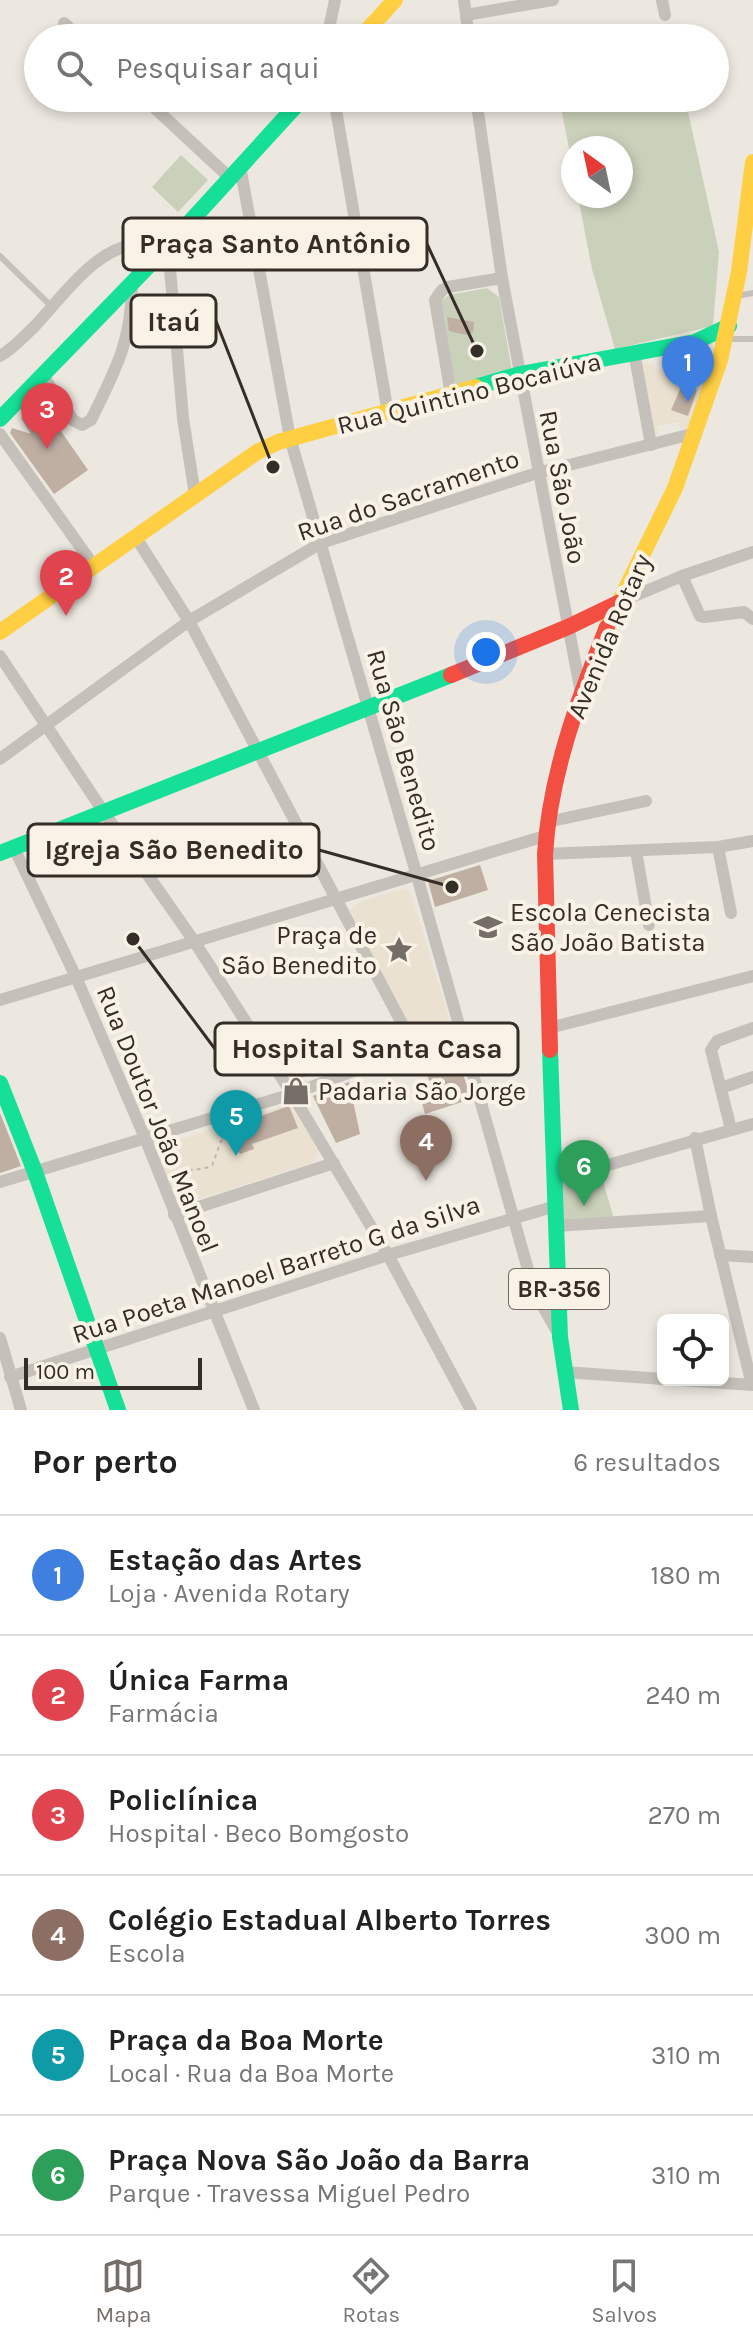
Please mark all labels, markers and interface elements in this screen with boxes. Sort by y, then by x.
search box [24,24,729,112]
icon: search [52,46,96,90]
text: Pesquisar aqui [116,50,320,86]
north arrow [561,136,633,208]
callout: Praça Santo Antônio [123,218,427,270]
text: Praça Santo Antônio [139,227,411,260]
callout: Itaú [131,295,216,347]
text: Itaú [147,305,201,338]
pin: 1 [662,336,714,402]
street label: Rua Quintino Bocaiúva [334,346,604,441]
pin: 3 [21,383,73,449]
street label: Rua São João [532,408,593,567]
street label: Rua do Sacramento [293,443,523,548]
street label: Avenida Rotary [561,549,658,723]
pin: 2 [40,550,92,616]
your location [466,632,506,672]
street label: Rua São Benedito [360,646,447,855]
callout: Igreja São Benedito [28,824,319,876]
text: Igreja São Benedito [44,833,304,866]
place label: Escola Cenecista São João Batista [510,897,711,958]
school or university icon: Escola Cenecista São João Batista [473,912,503,942]
place label: Praça de São Benedito [221,920,377,981]
place icon: Praça de São Benedito [384,935,414,965]
street label: Rua Doutor João Manoel [90,981,225,1257]
callout: Hospital Santa Casa [215,1023,518,1075]
text: Hospital Santa Casa [231,1032,503,1065]
shop icon: Padaria São Jorge [281,1076,311,1106]
place label: Padaria São Jorge [318,1076,526,1107]
pin: 5 [210,1090,262,1156]
pin: 4 [400,1115,452,1181]
pin: 6 [558,1140,610,1206]
street label: Rua Poeta Manoel Barreto G da Silva [68,1189,484,1350]
road number: BR-356 [509,1269,609,1309]
map controls [657,1314,729,1386]
button: locate [657,1314,729,1386]
scale bar [24,1354,202,1390]
text: 100 m [36,1359,95,1385]
text: Por perto [32,1442,178,1482]
text: 6 resultados [573,1447,721,1478]
text: Estação das Artes [108,1542,362,1578]
text: 1 [53,1560,63,1591]
text: 180 m [651,1560,721,1591]
text: Loja · Avenida Rotary [108,1578,350,1609]
text: Única Farma [108,1662,289,1698]
text: 2 [50,1680,66,1711]
text: 240 m [645,1680,721,1711]
text: Farmácia [108,1698,219,1729]
text: Policlínica [108,1782,258,1818]
text: 3 [50,1800,66,1831]
text: 270 m [648,1800,721,1831]
text: Hospital · Beco Bomgosto [108,1818,409,1849]
text: Colégio Estadual Alberto Torres [108,1902,551,1938]
text: 4 [50,1920,66,1951]
text: 300 m [644,1920,721,1951]
text: Escola [108,1938,186,1969]
text: Praça da Boa Morte [108,2022,384,2058]
text: 5 [50,2040,66,2071]
text: 310 m [651,2040,721,2071]
text: Local · Rua da Boa Morte [108,2058,394,2089]
text: Praça Nova São João da Barra [108,2142,530,2178]
text: 6 [50,2160,66,2191]
text: 310 m [651,2160,721,2191]
text: Parque · Travessa Miguel Pedro [108,2178,470,2209]
tab: Mapa [96,2254,151,2328]
tab: Rotas [343,2254,400,2328]
tab: Salvos [591,2254,657,2328]

